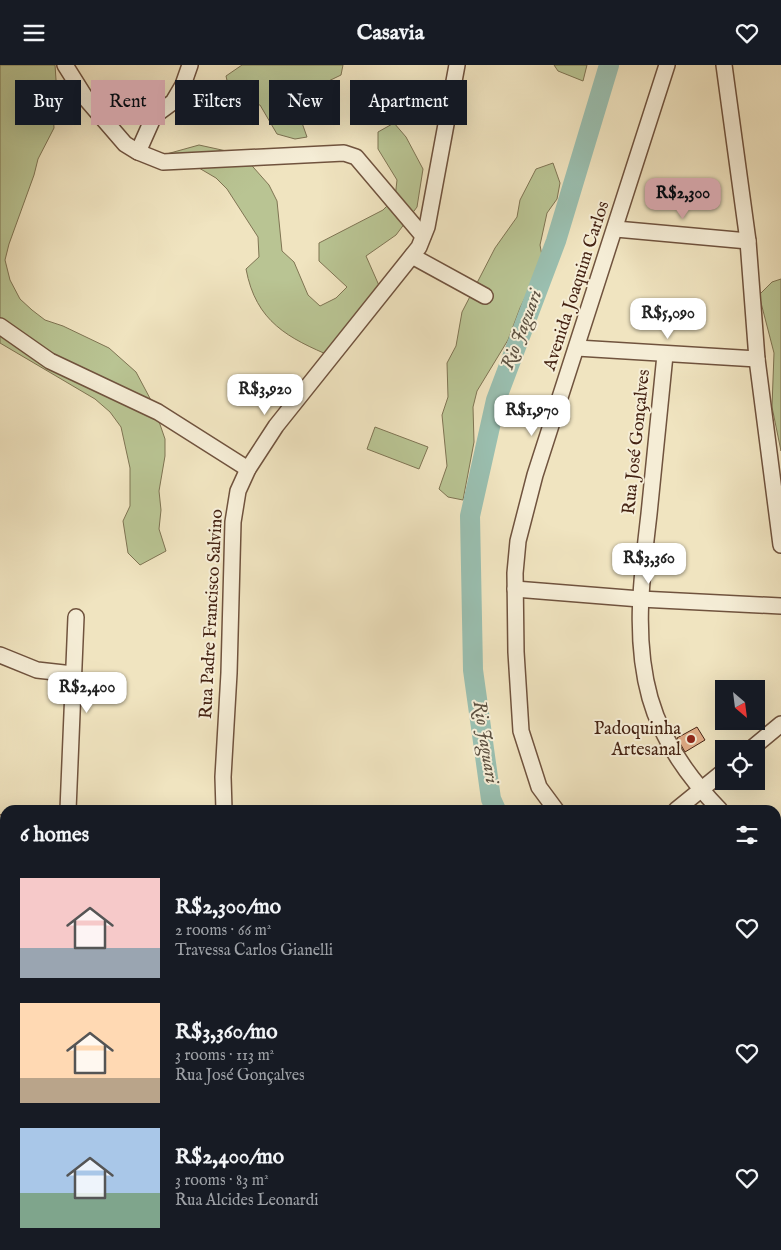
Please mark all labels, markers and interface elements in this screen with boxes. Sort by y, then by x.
icon: menu [20,19,48,47]
text: Casavia [357,19,424,47]
icon: heart [733,19,761,47]
chip: Buy [15,80,81,125]
chip: Rent [91,80,165,125]
chip: Filters [175,80,259,125]
chip: New [269,80,340,125]
chip: Apartment [350,80,467,125]
pin: R$2,300 [637,177,729,220]
text: R$2,300 [656,184,710,204]
street label: Avenida Joaquim Carlos [538,198,615,375]
water label: Rio Jaguari [496,285,549,373]
pin: R$5,090 [622,297,714,340]
text: R$5,090 [641,304,695,324]
street label: Rua José Gonçalves [618,368,656,516]
pin: R$3,920 [219,373,311,416]
text: R$3,920 [238,380,292,400]
pin: R$1,970 [486,395,578,437]
text: R$1,970 [505,401,559,421]
street label: Rua Padre Francisco Salvino [195,508,229,720]
pin: R$3,360 [603,543,695,585]
text: R$3,360 [623,549,675,569]
pin: R$2,400 [41,671,133,714]
text: R$2,400 [59,678,115,698]
north arrow [715,680,765,730]
map controls [715,680,765,790]
water label: Rio Jaguari [467,699,504,787]
place label: Padoquinha Artesanal [594,718,681,762]
marker: Padoquinha Artesanal [685,733,697,745]
button: locate [715,740,765,790]
icon: filters [733,821,761,849]
text: 6 homes [20,822,89,849]
text: R$2,300/mo [175,894,281,921]
icon: home [60,898,120,958]
icon: heart [733,914,761,942]
text: 2 rooms · 66 m² [175,921,271,941]
text: Travessa Carlos Gianelli [175,941,333,961]
text: R$3,360/mo [175,1019,278,1046]
icon: home [60,1023,120,1083]
icon: heart [733,1039,761,1067]
text: 3 rooms · 113 m² [175,1046,274,1066]
text: Rua José Gonçalves [175,1066,305,1086]
text: R$2,400/mo [175,1144,284,1171]
icon: home [60,1148,120,1208]
icon: heart [733,1164,761,1192]
text: 3 rooms · 83 m² [175,1171,269,1191]
text: Rua Alcides Leonardi [175,1191,319,1211]

